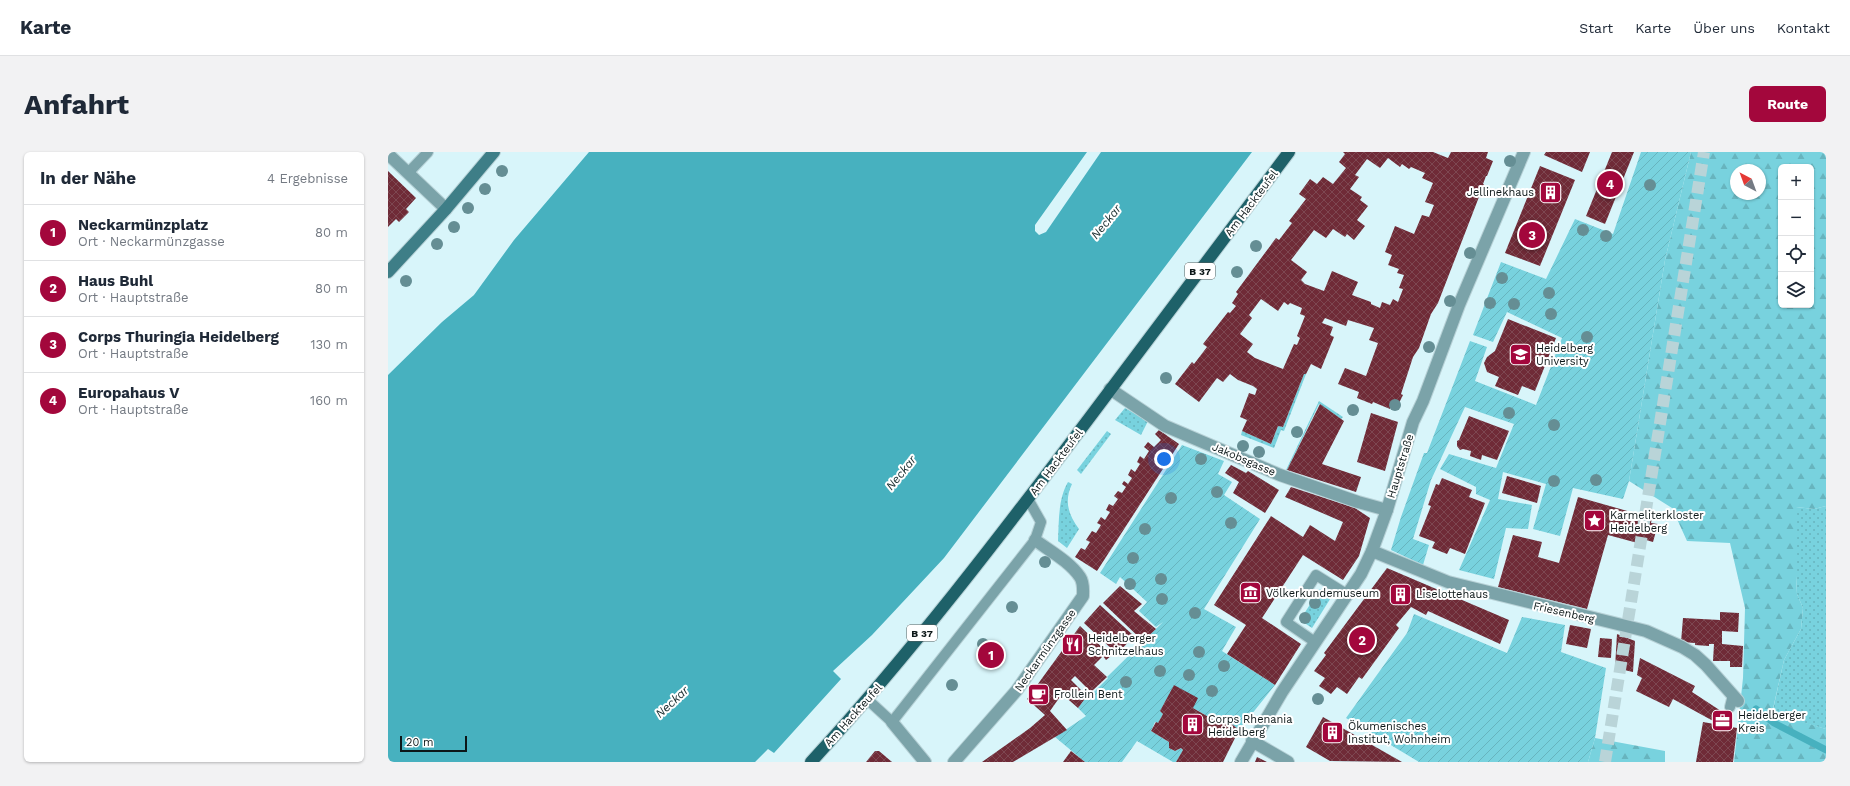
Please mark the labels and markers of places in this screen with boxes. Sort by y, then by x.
pin: 4 [1597,169,1623,199]
building icon: Jellinekhaus [1537,179,1563,205]
place label: Jellinekhaus [1467,186,1534,199]
pin: 3 [1519,220,1545,250]
school or university icon: Heidelberg University [1507,341,1533,367]
place label: Heidelberg University [1536,342,1593,368]
place icon: Karmeliterkloster Heidelberg [1582,508,1608,534]
place label: Karmeliterkloster Heidelberg [1610,509,1704,535]
museum icon: Völkerkundemuseum [1237,580,1263,606]
building icon: Liselottehaus [1388,581,1414,607]
place label: Völkerkundemuseum [1266,587,1379,600]
place label: Liselottehaus [1416,588,1488,601]
pin: 2 [1349,625,1375,655]
restaurant icon: Heidelberger Schnitzelhaus [1060,631,1086,657]
place label: Heidelberger Schnitzelhaus [1088,632,1164,658]
pin: 1 [978,640,1004,670]
cafe icon: Frollein Bent [1025,681,1051,707]
place label: Frollein Bent [1054,688,1123,701]
office icon: Heidelberger Kreis [1710,708,1736,734]
place label: Heidelberger Kreis [1738,709,1807,735]
building icon: Corps Rhenania Heidelberg [1180,712,1206,738]
place label: Corps Rhenania Heidelberg [1208,713,1293,739]
building icon: Ökumenisches Institut, Wohnheim [1319,719,1345,745]
place label: Ökumenisches Institut, Wohnheim [1348,719,1451,746]

